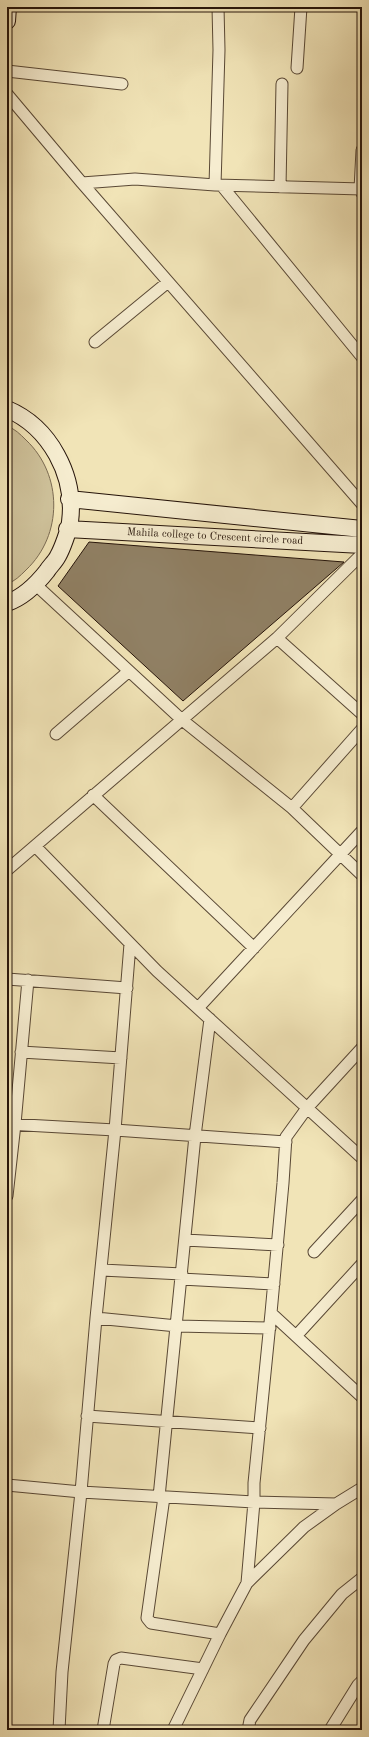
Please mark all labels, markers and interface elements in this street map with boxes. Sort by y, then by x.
street label: Mahila college to Crescent circle road [127,527,304,547]

